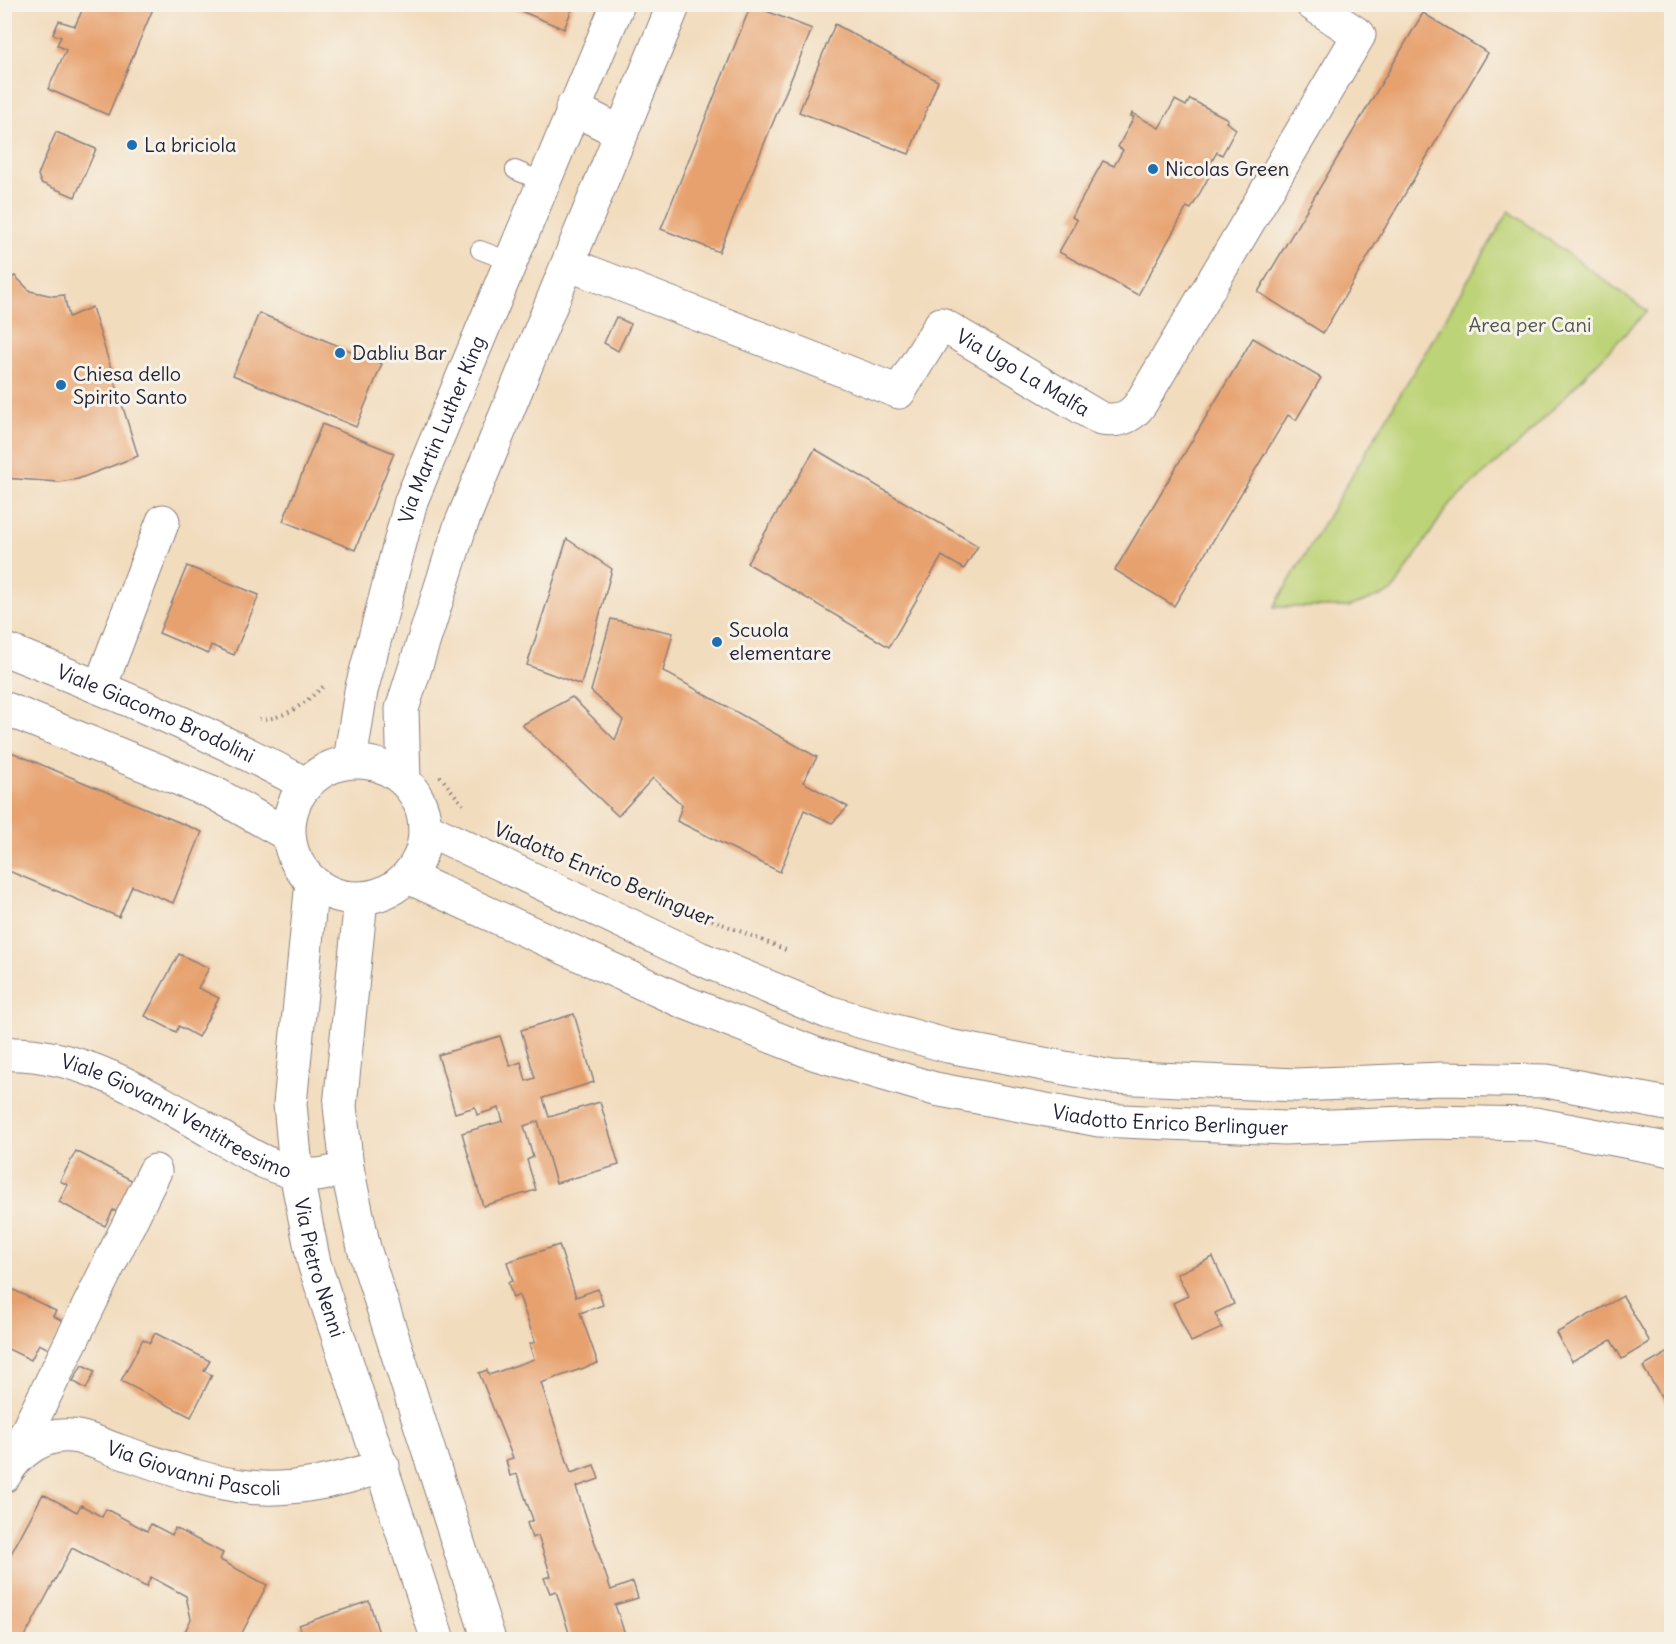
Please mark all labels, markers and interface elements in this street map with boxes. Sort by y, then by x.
place label: La briciola [144,132,236,157]
marker: La briciola [125,138,139,152]
place label: Nicolas Green [1165,156,1289,181]
marker: Nicolas Green [1146,162,1160,176]
park label: Area per Cani [1469,312,1591,337]
street label: Via Ugo La Malfa [952,323,1094,421]
street label: Via Martin Luther King [393,332,490,526]
place label: Dabliu Bar [352,340,447,365]
marker: Dabliu Bar [333,346,347,360]
place label: Chiesa dello Spirito Santo [73,361,187,409]
marker: Chiesa dello Spirito Santo [54,378,68,392]
place label: Scuola elementare [729,617,831,665]
marker: Scuola elementare [710,635,724,649]
street label: Viale Giacomo Brodolini [53,659,259,768]
street label: Viadotto Enrico Berlinguer [490,816,718,931]
street label: Viale Giovanni Ventitreesimo [58,1048,295,1183]
street label: Viadotto Enrico Berlinguer [1050,1098,1289,1140]
street label: Via Pietro Nenni [289,1196,351,1340]
street label: Via Giovanni Pascoli [103,1435,281,1500]

